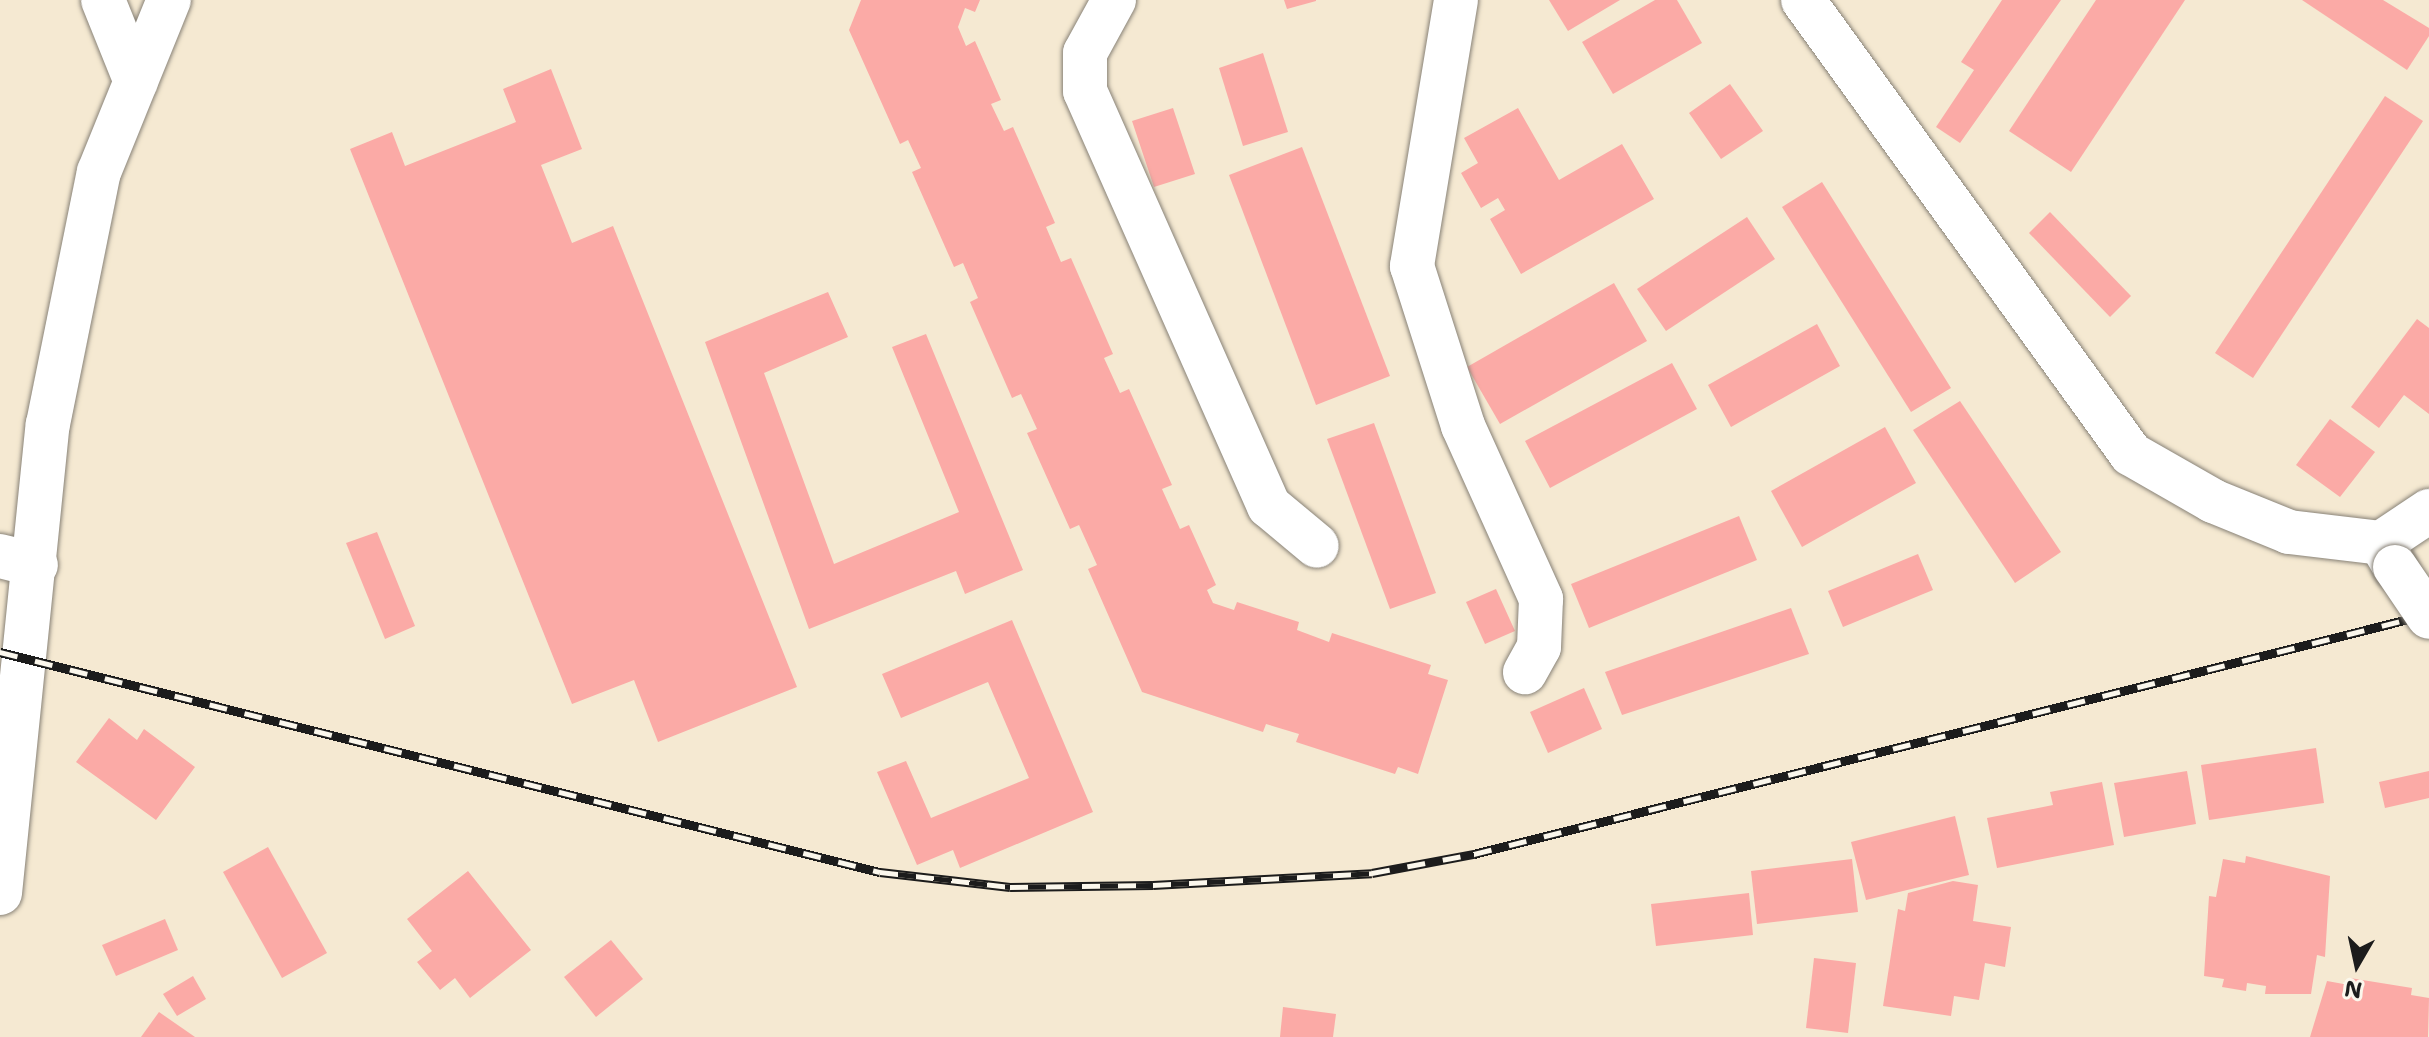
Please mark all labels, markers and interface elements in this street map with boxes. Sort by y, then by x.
north arrow [2317,925,2397,1005]
text: N [2342,974,2364,1005]

